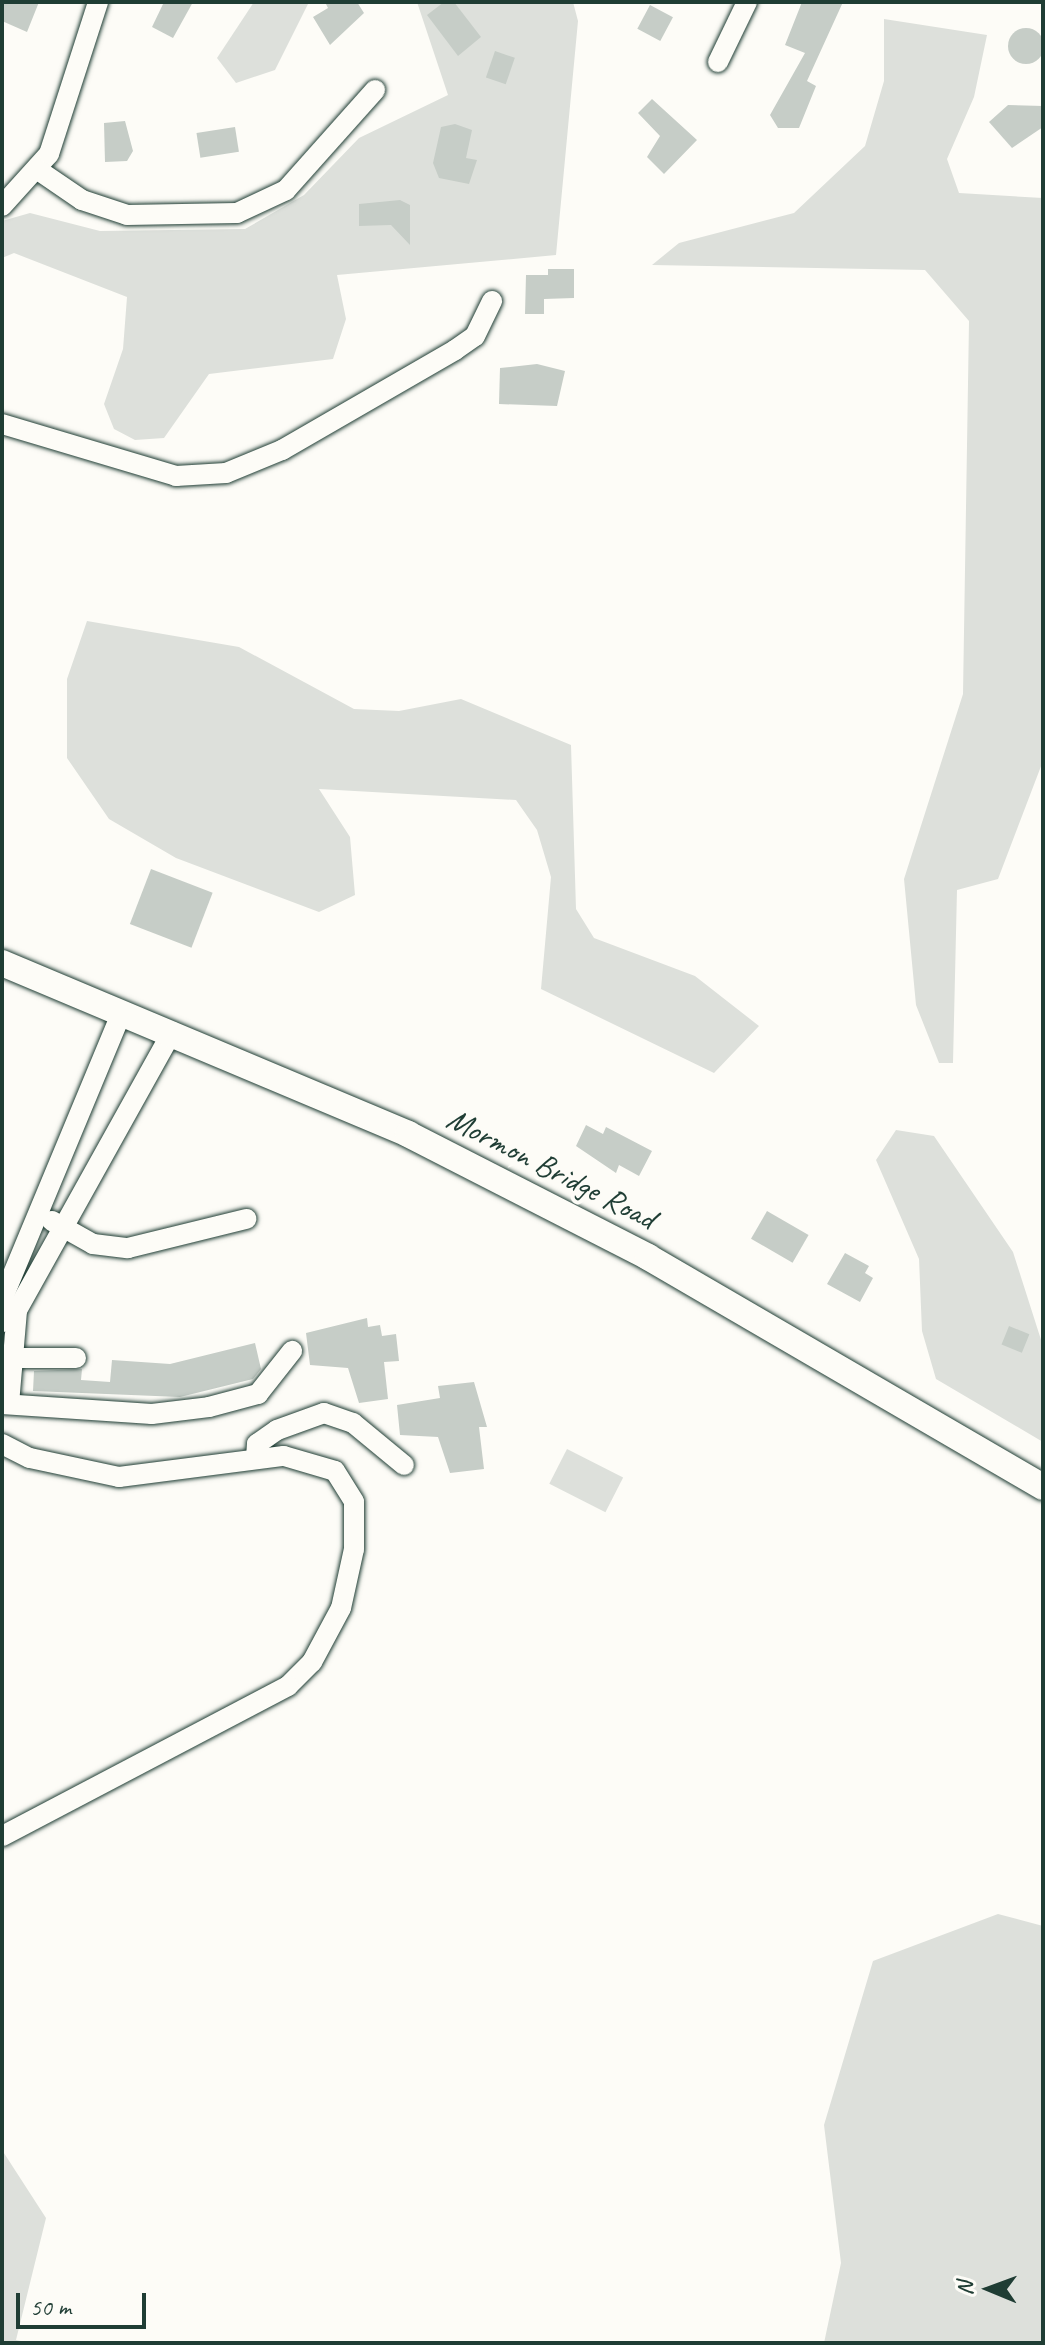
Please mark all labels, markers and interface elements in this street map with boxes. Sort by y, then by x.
street label: Mormon Bridge Road [440,1100,662,1238]
north arrow [949,2249,1029,2329]
scale bar [20,2277,150,2327]
text: N [951,2282,979,2296]
text: 50 m [30,2292,71,2322]

